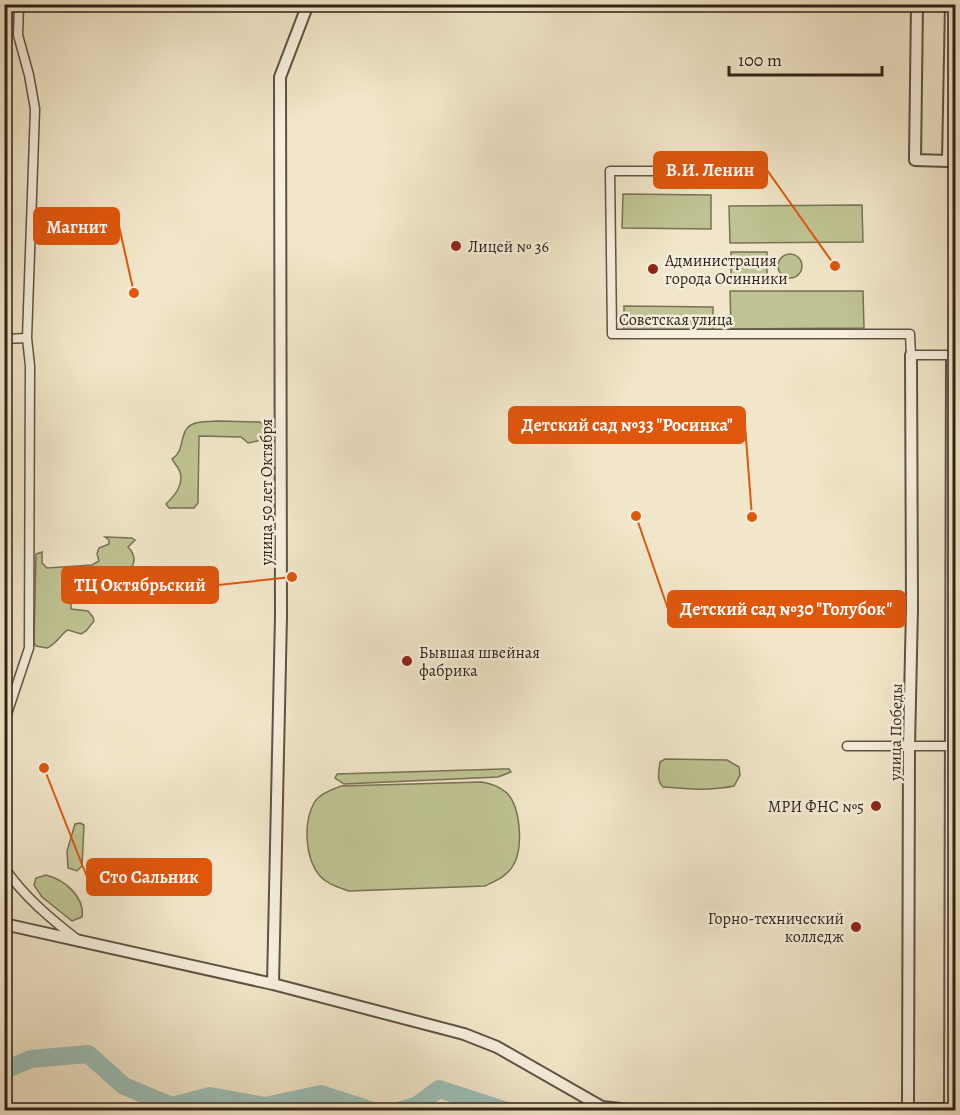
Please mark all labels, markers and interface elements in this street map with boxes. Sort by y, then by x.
scale bar [729,39,882,77]
text: 100 m [738,48,782,72]
callout: В.И. Ленин [654,152,767,188]
text: В.И. Ленин [666,158,754,182]
callout: Магнит [34,208,119,244]
text: Магнит [47,215,107,239]
place label: Лицей № 36 [468,236,549,258]
marker: Лицей № 36 [449,239,463,253]
place label: Администрация города Осинники [664,250,788,290]
marker: Администрация города Осинники [646,262,660,276]
street label: Советская улица [619,309,734,331]
callout: Детский сад №33 "Росинка" [509,407,745,443]
text: Детский сад №33 "Росинка" [521,413,733,437]
street label: улица 50 лет Октября [256,418,278,566]
callout: ТЦ Октябрьский [62,567,218,603]
text: ТЦ Октябрьский [74,573,206,597]
callout: Детский сад №30 "Голубок" [668,591,905,627]
text: Детский сад №30 "Голубок" [680,597,892,621]
place label: Бывшая швейная фабрика [419,642,540,682]
marker: Бывшая швейная фабрика [400,654,414,668]
street label: улица Победы [884,683,908,782]
place label: МРИ ФНС №5 [768,796,864,818]
marker: МРИ ФНС №5 [869,799,883,813]
callout: Сто Сальник [87,859,211,895]
text: Сто Сальник [99,865,199,889]
place label: Горно-технический колледж [708,908,844,948]
marker: Горно-технический колледж [849,920,863,934]

